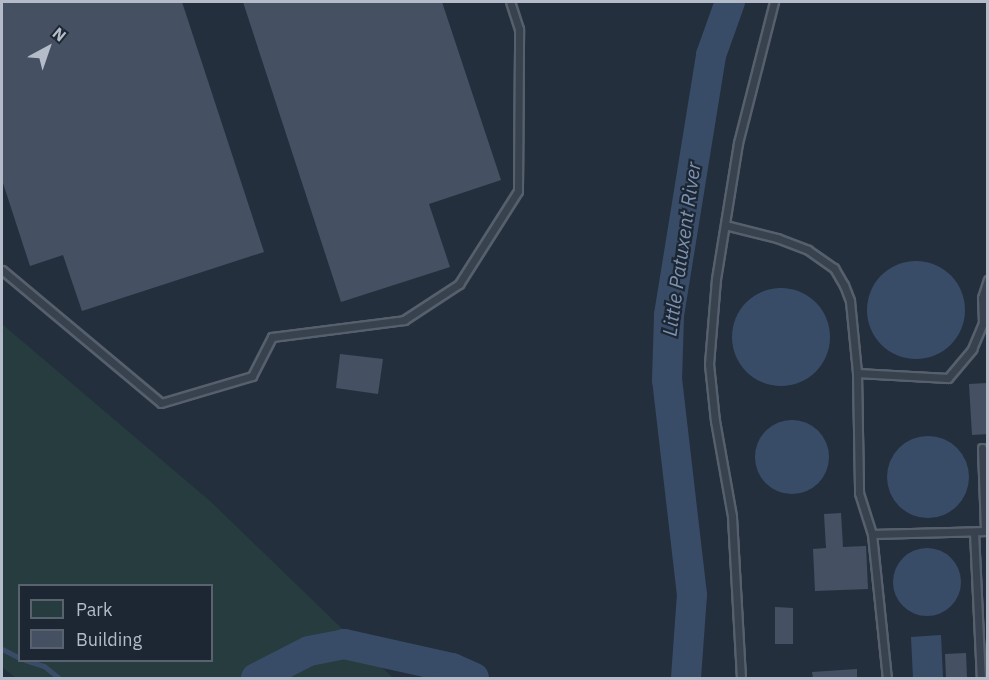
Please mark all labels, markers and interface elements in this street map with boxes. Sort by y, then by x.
north arrow [18,18,78,78]
text: N [49,23,70,46]
water label: Little Patuxent River [657,160,705,338]
legend [18,584,213,662]
text: Park [76,598,112,621]
text: Building [76,628,142,651]

